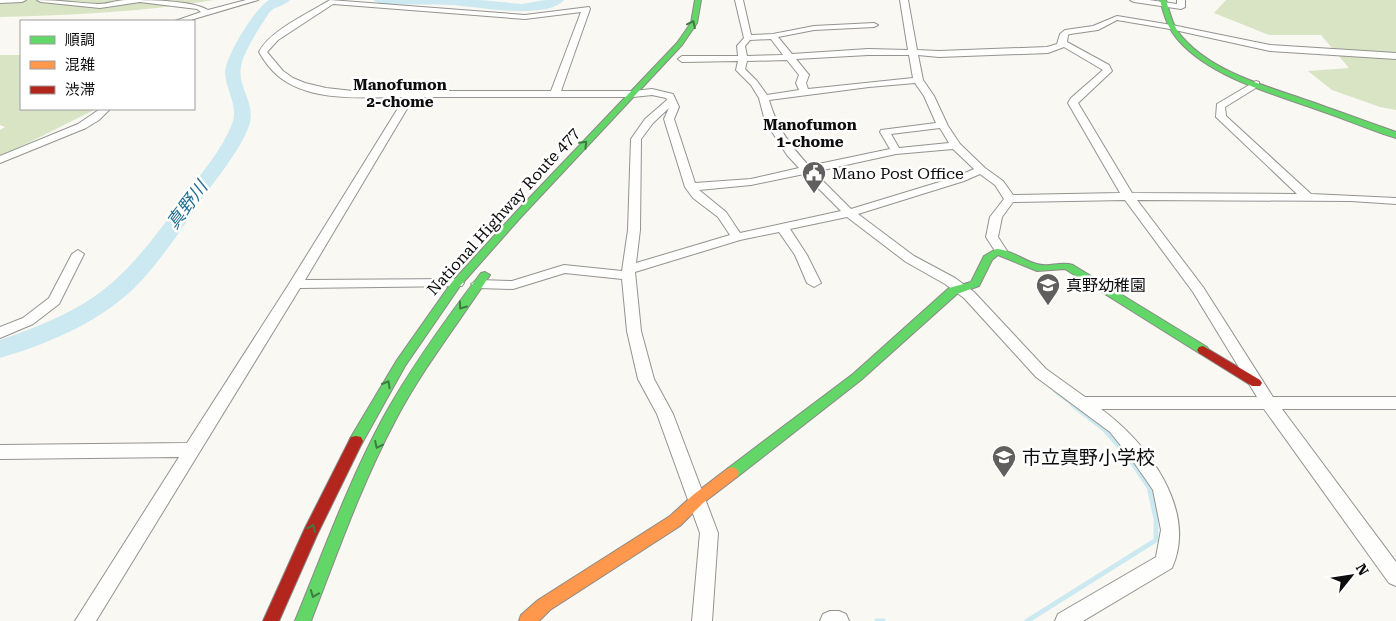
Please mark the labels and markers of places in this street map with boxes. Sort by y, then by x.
public building icon: Mano Post Office [801,160,827,194]
place label: Mano Post Office [832,164,964,183]
school or university icon: 真野幼稚園 [1035,272,1061,306]
place label: 真野幼稚園 [1066,276,1146,295]
school or university icon: 市立真野小学校 [991,444,1017,478]
place label: 市立真野小学校 [1022,446,1155,469]

